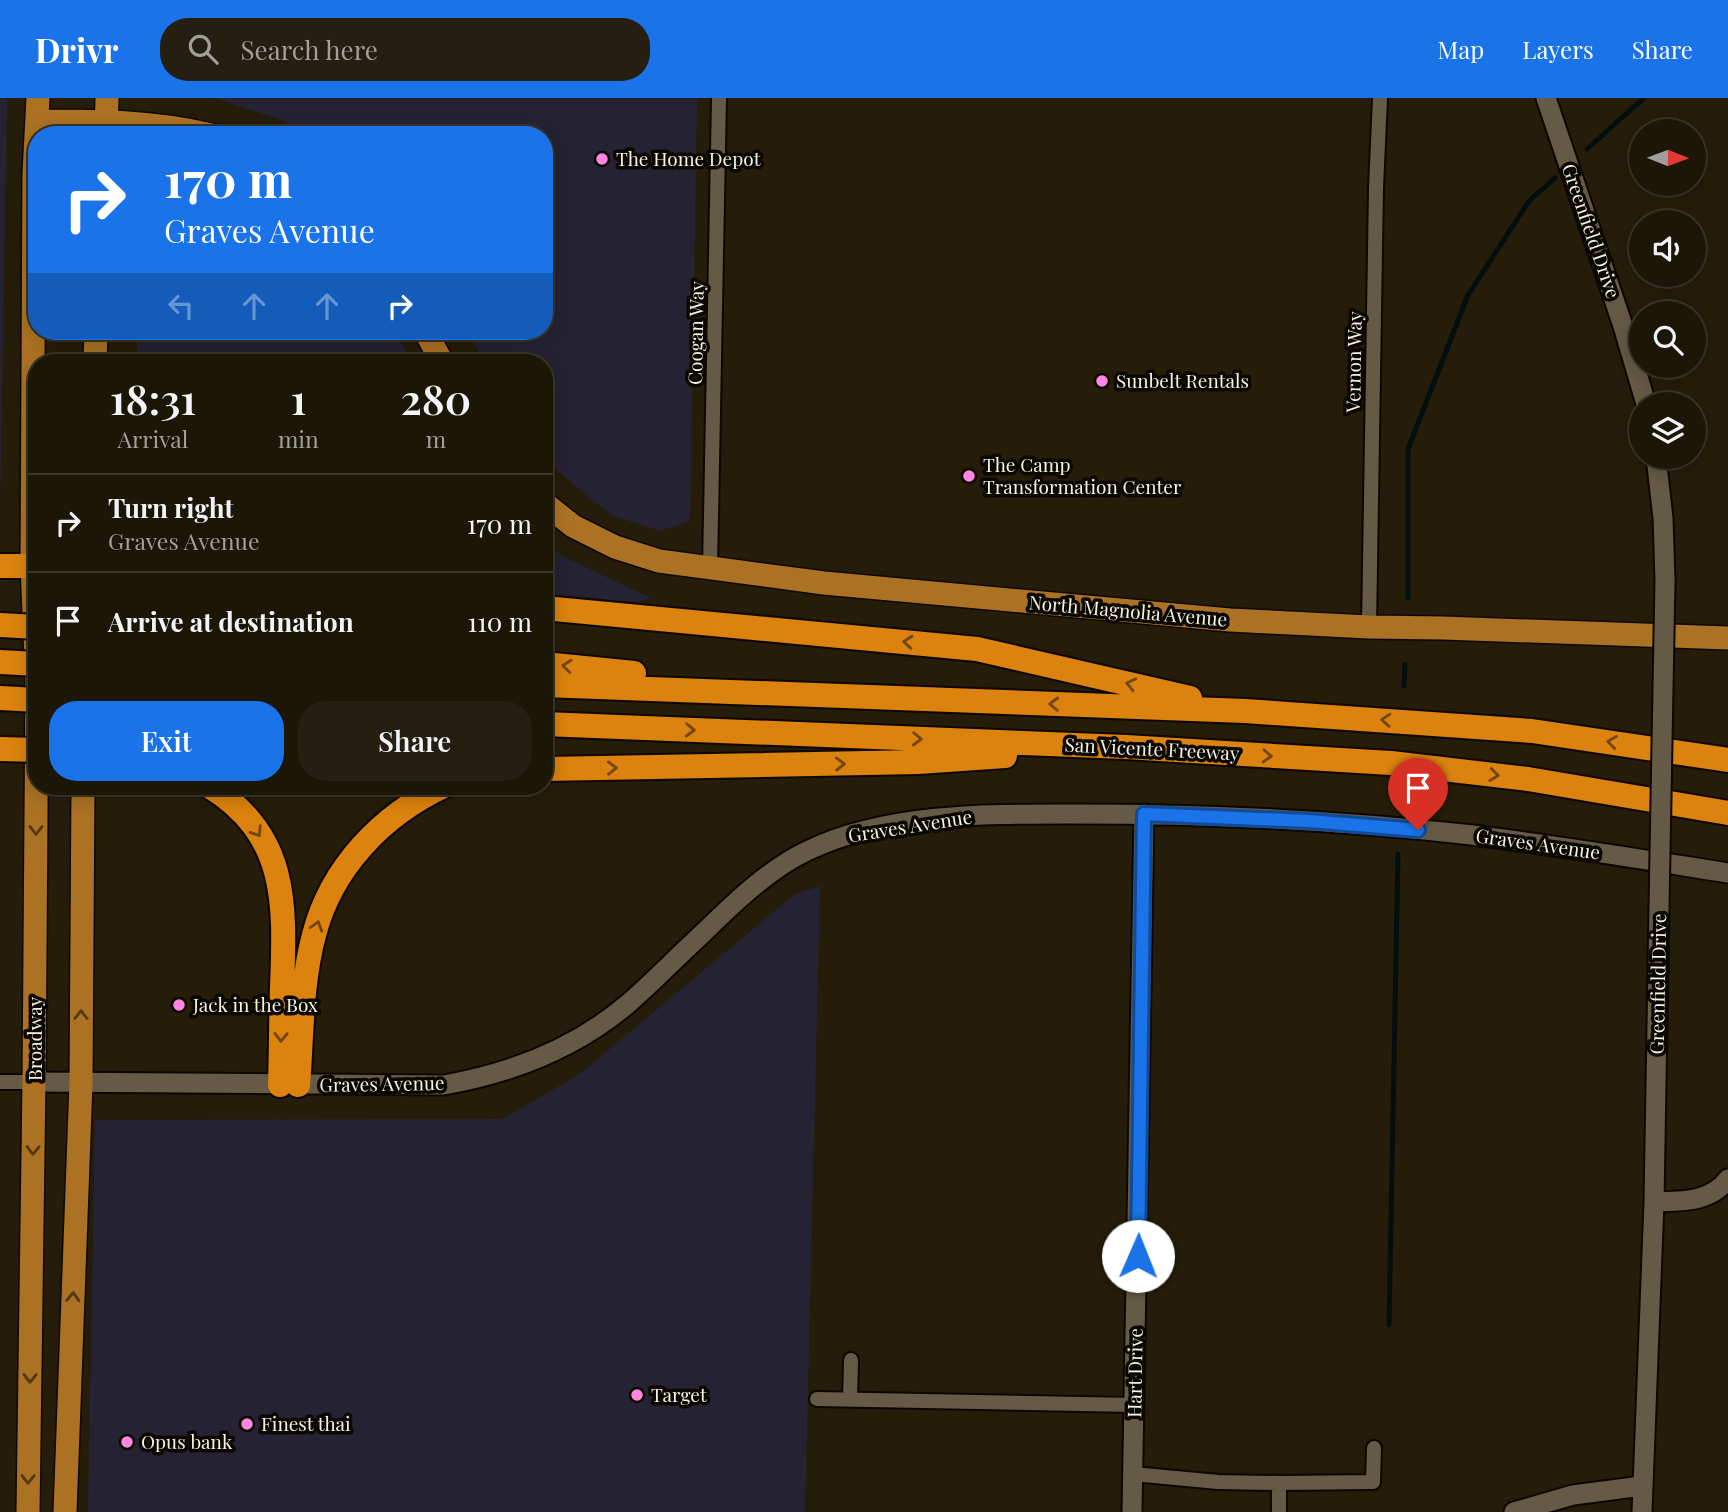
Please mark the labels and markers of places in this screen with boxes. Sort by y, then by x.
place label: The Home Depot [616,145,761,171]
marker: The Home Depot [594,151,610,167]
place label: Sunbelt Rentals [1116,367,1249,393]
marker: Sunbelt Rentals [1094,373,1110,389]
place label: The Camp Transformation Center [983,451,1182,499]
marker: The Camp Transformation Center [961,468,977,484]
pin [1388,758,1448,830]
place label: Jack in the Box [192,991,318,1017]
marker: Jack in the Box [171,997,187,1013]
place label: Target [651,1381,707,1407]
marker: Target [629,1387,645,1403]
place label: Finest thai [261,1410,351,1436]
marker: Finest thai [239,1416,255,1432]
place label: Opus bank [141,1428,233,1454]
marker: Opus bank [119,1434,135,1450]

